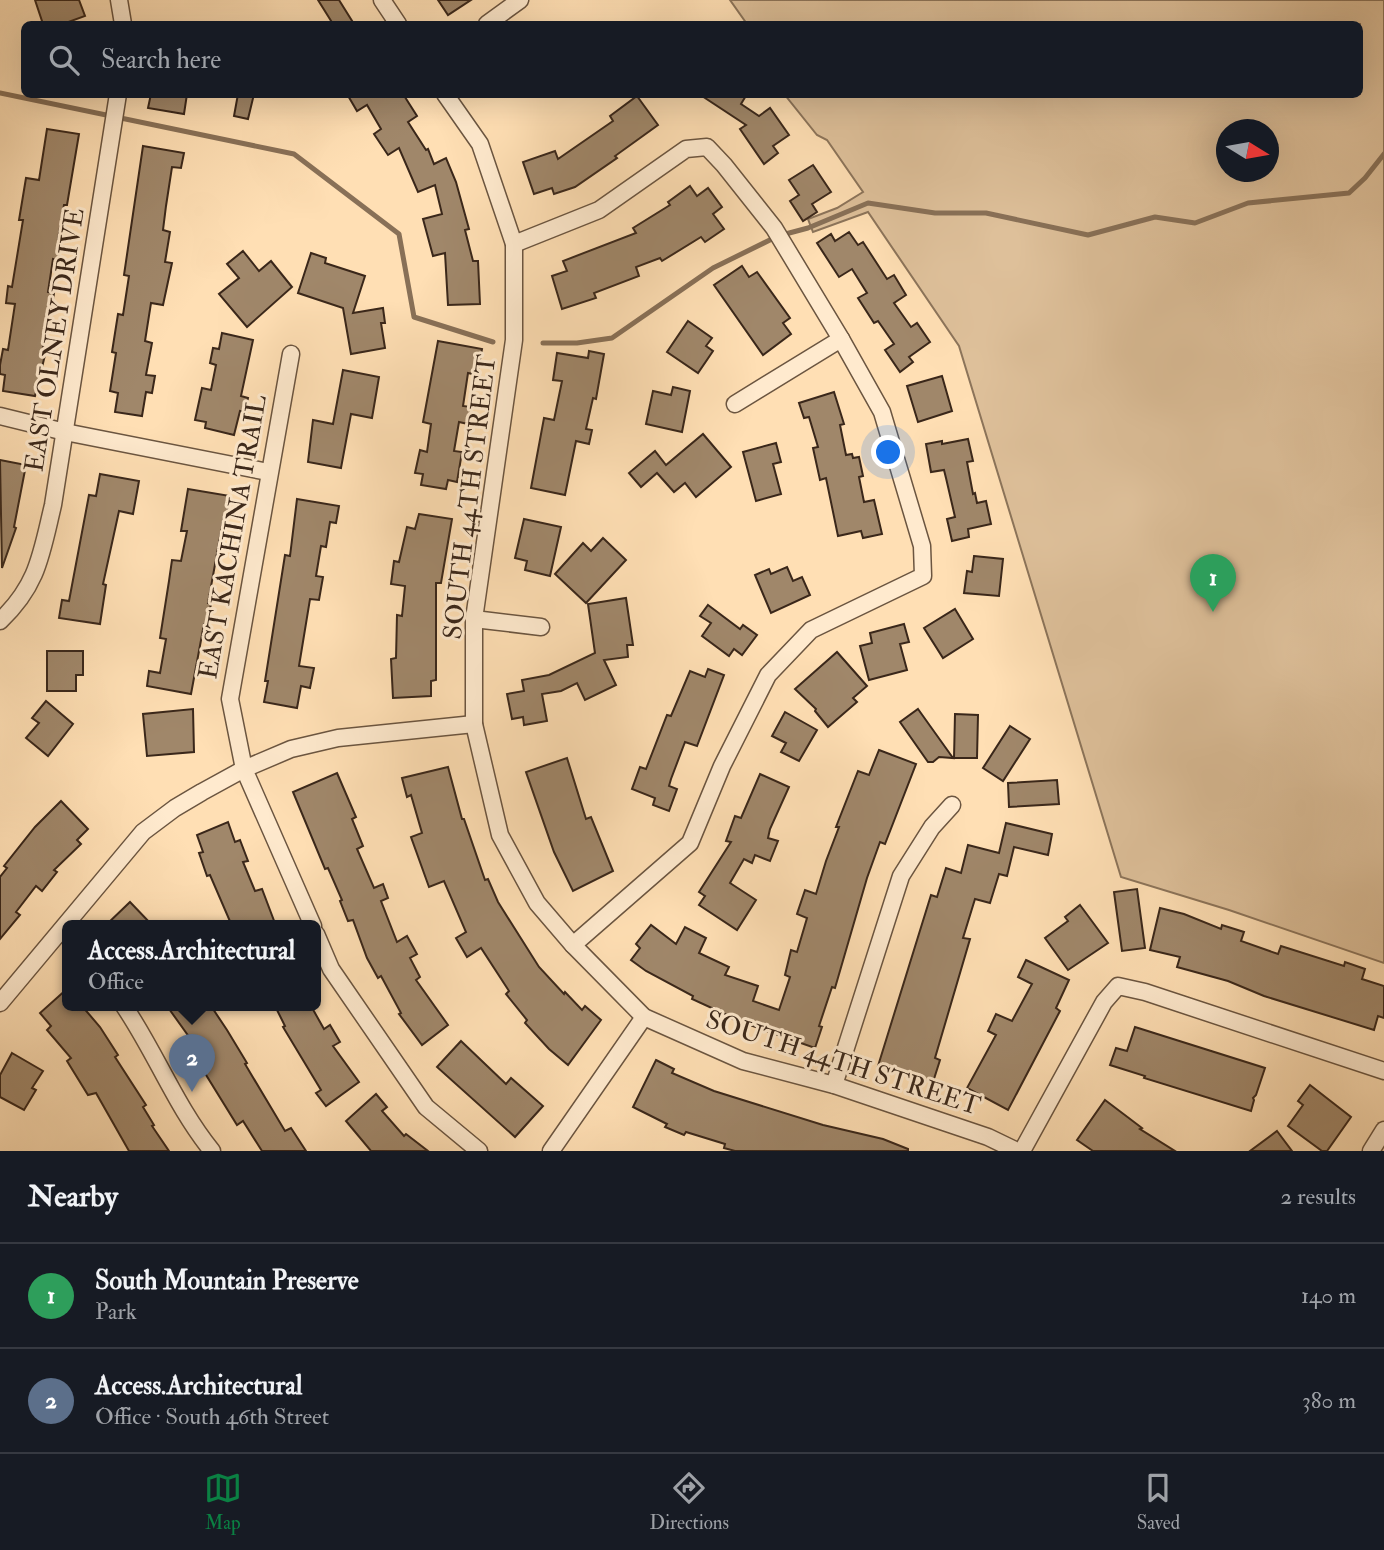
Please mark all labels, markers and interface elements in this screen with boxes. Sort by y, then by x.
search box [21,21,1363,98]
icon: search [45,41,83,79]
text: Search here [101,44,221,76]
north arrow [1216,119,1279,182]
street label: EAST OLNEY DRIVE [18,206,92,474]
street label: SOUTH 44TH STREET [437,353,503,641]
street label: EAST KACHINA TRAIL [192,392,274,682]
your location [871,435,905,469]
pin: 1 [1190,554,1236,612]
popup [62,920,321,1011]
text: Access.Architectural [88,935,295,967]
text: Office [88,967,144,996]
street label: SOUTH 44TH STREET [702,1004,984,1122]
pin: 2 [169,1034,215,1092]
text: Nearby [28,1178,118,1215]
text: 2 results [1281,1182,1356,1211]
text: South Mountain Preserve [95,1265,359,1297]
text: 1 [47,1281,55,1310]
text: 140 m [1301,1281,1356,1310]
text: Park [95,1297,137,1326]
text: Access.Architectural [95,1370,303,1402]
text: 2 [45,1386,57,1415]
text: 380 m [1302,1386,1356,1415]
text: Office · South 46th Street [95,1402,329,1431]
tab: Map [204,1469,242,1535]
tab: Directions [649,1469,729,1535]
tab: Saved [1137,1469,1180,1535]

